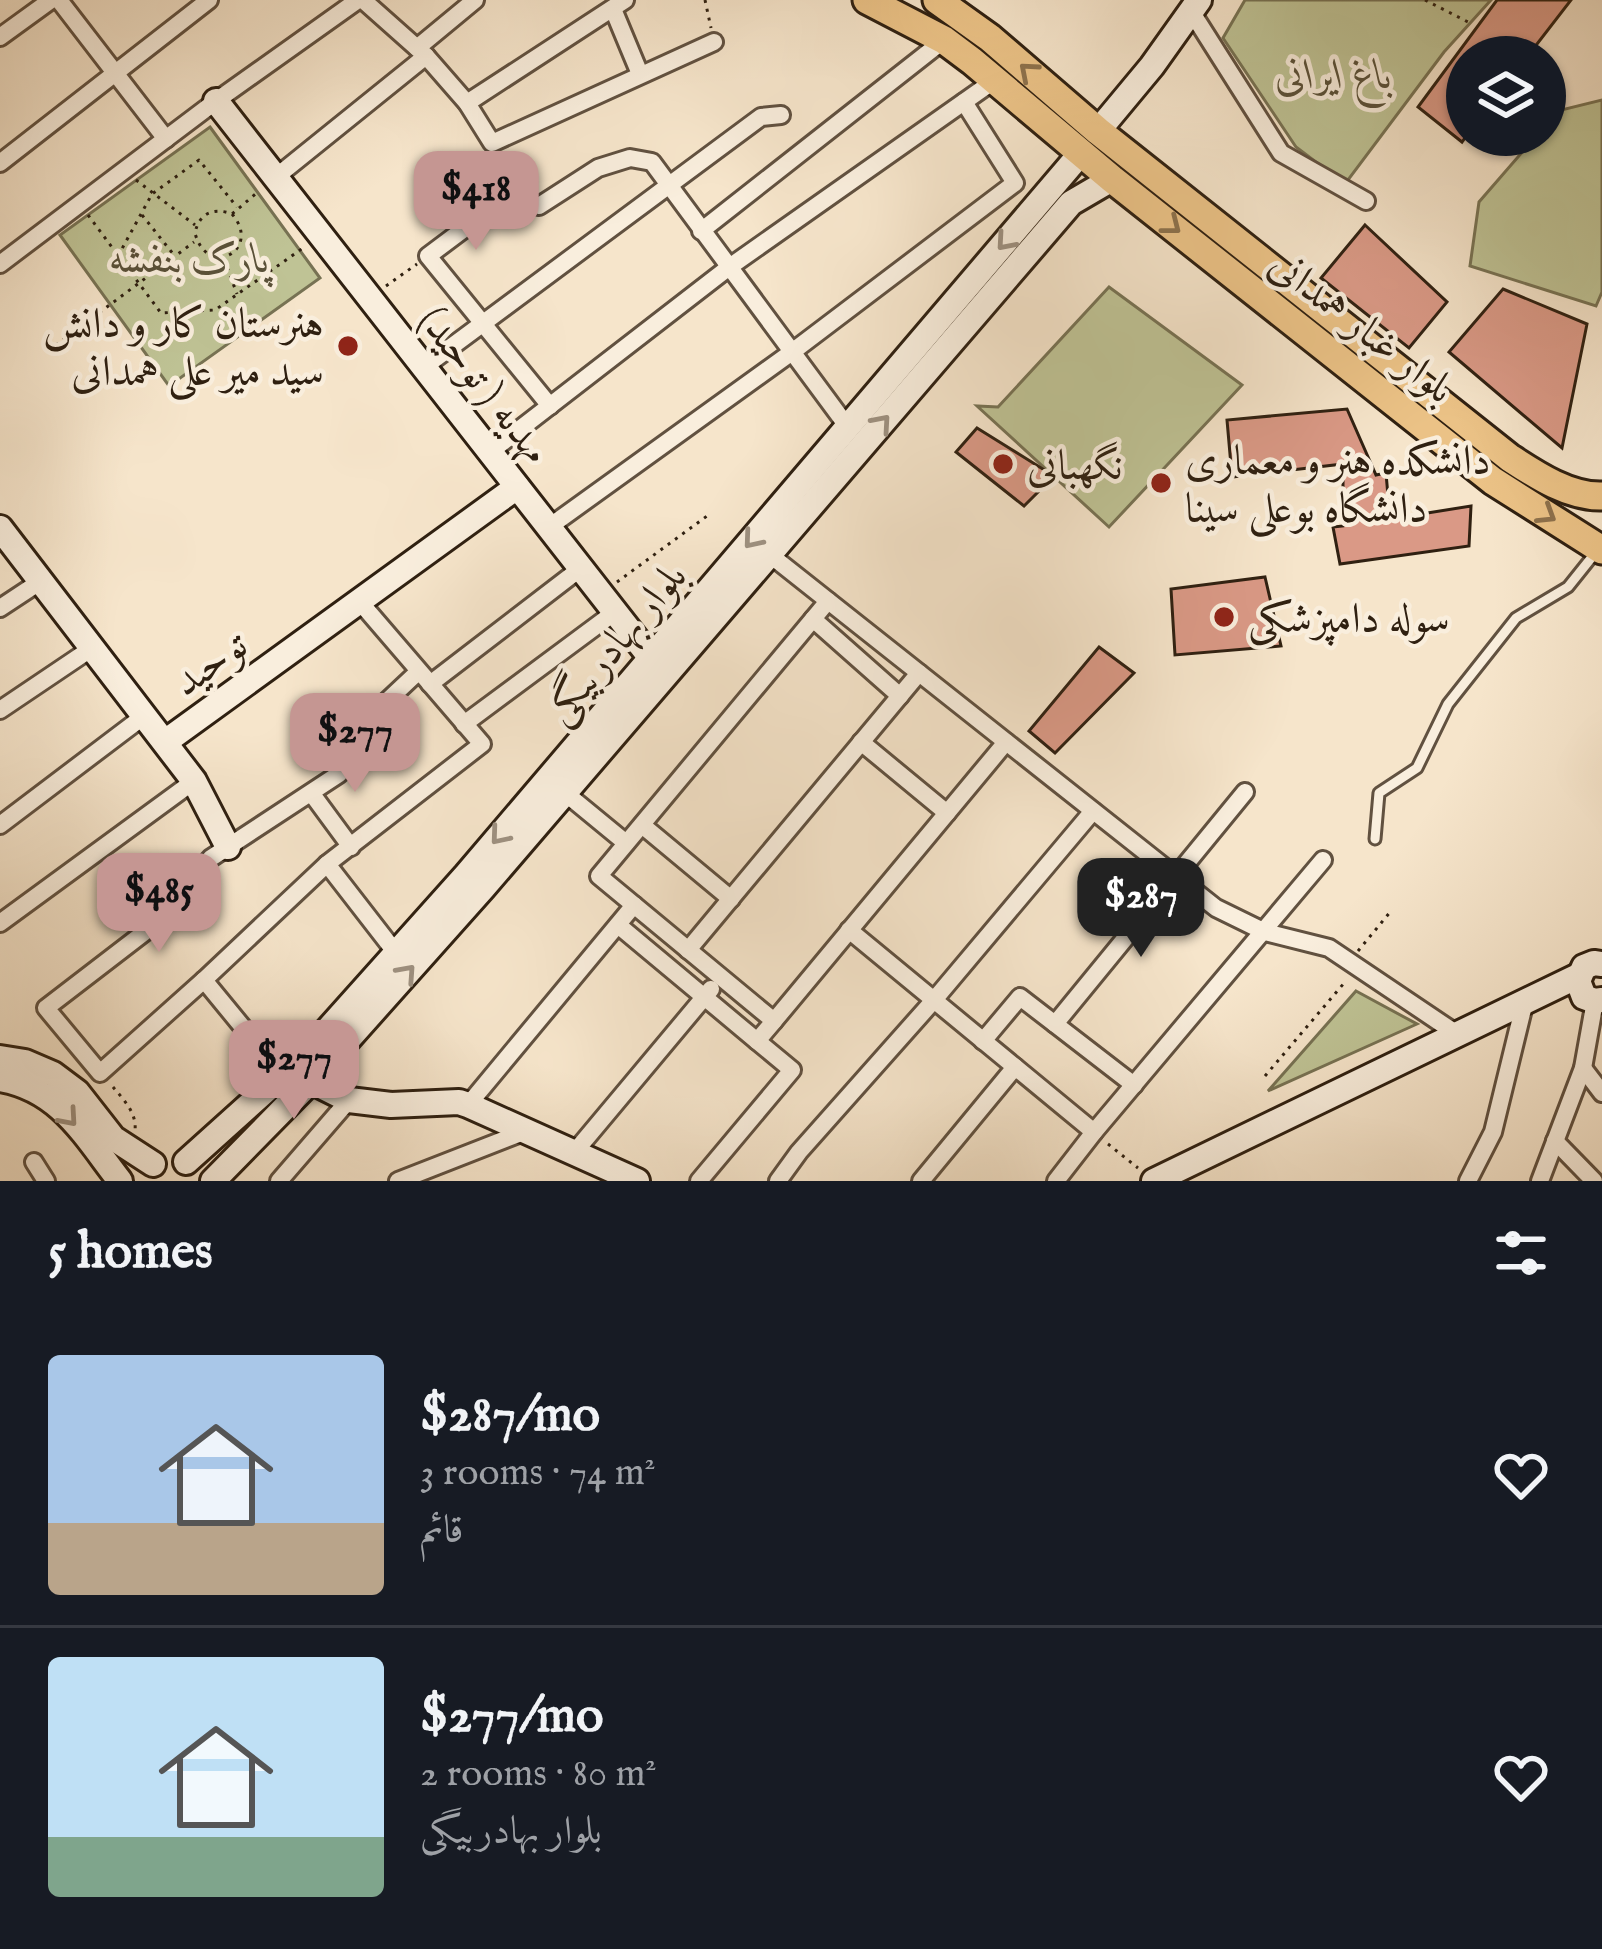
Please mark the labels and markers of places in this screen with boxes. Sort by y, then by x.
pin: $418 [405,151,547,253]
place label: هنرستان کار و دانش سید میر علی همدانی [43,299,324,401]
marker: هنرستان کار و دانش سید میر علی همدانی [335,333,361,359]
place label: دانشکده هنر و معماری دانشگاه بوعلی سینا [1185,436,1491,538]
place label: نگهبانی [1027,441,1123,494]
marker: نگهبانی [990,451,1016,477]
marker: دانشکده هنر و معماری دانشگاه بوعلی سینا [1148,470,1174,496]
place label: سوله دامپزشکی [1248,594,1450,647]
marker: سوله دامپزشکی [1211,604,1237,630]
pin: $277 [284,693,426,795]
pin: $485 [88,853,230,955]
pin: $287 [1070,858,1212,960]
pin: $277 [223,1020,365,1122]

